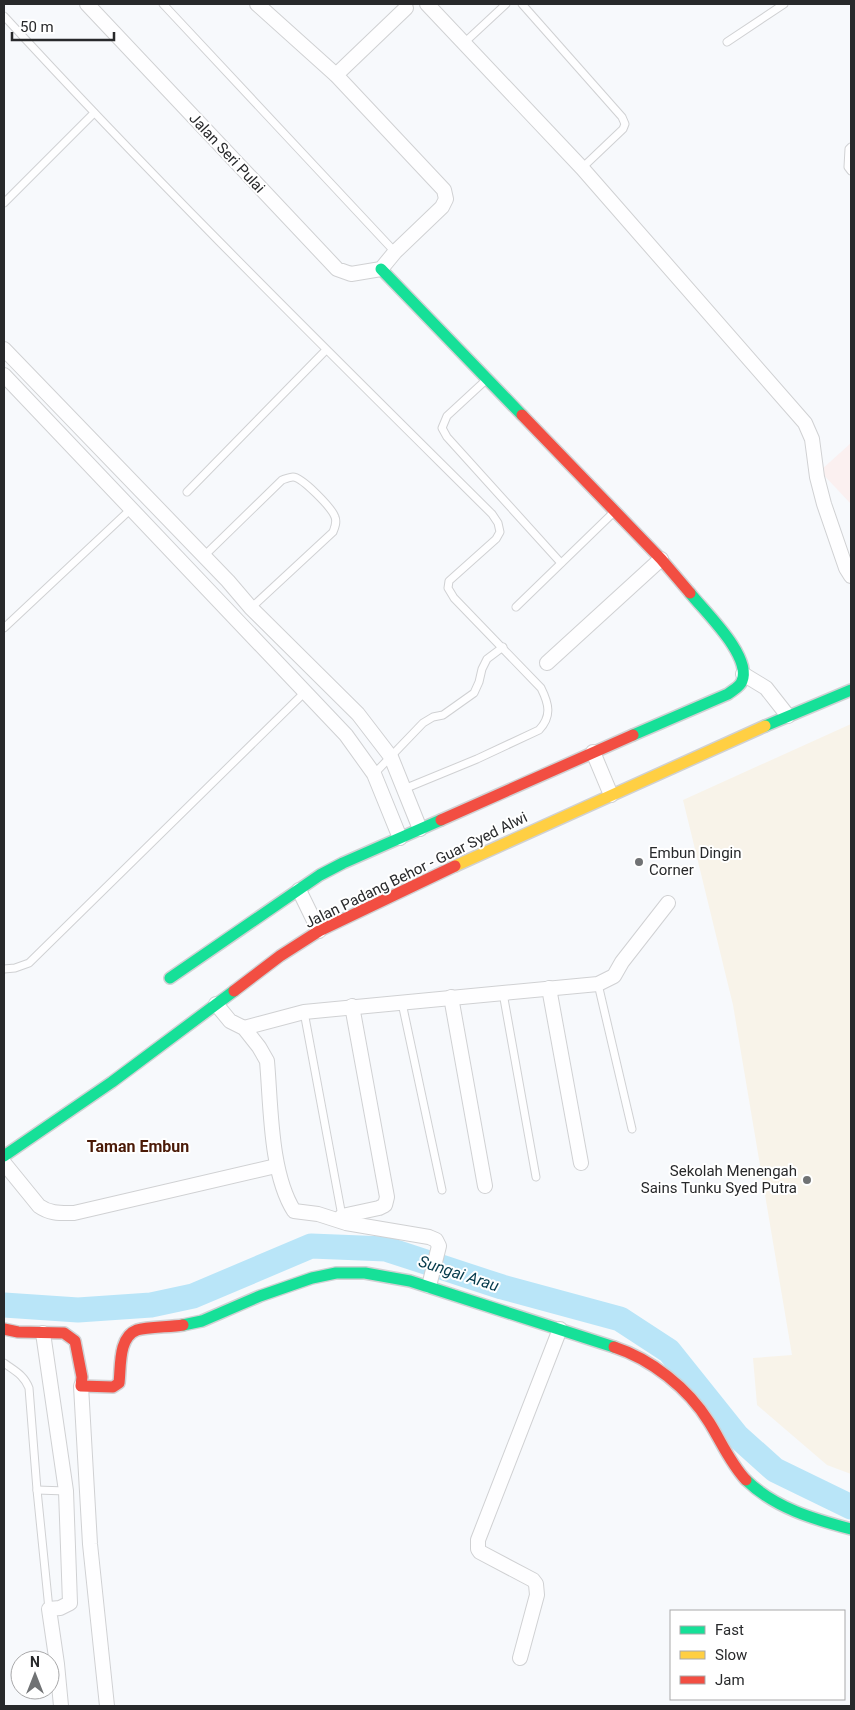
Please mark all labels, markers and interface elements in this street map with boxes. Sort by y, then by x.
scale bar [12,10,115,42]
text: 50 m [20,18,54,36]
street label: Jalan Seri Pulai [185,109,269,197]
street label: Jalan Padang Behor - Guar Syed Alwi [302,808,530,932]
place label: Embun Dingin Corner [649,844,742,879]
marker: Embun Dingin Corner [633,856,645,868]
district label: Taman Embun [87,1137,189,1156]
place label: Sekolah Menengah Sains Tunku Syed Putra [641,1162,797,1197]
marker: Sekolah Menengah Sains Tunku Syed Putra [801,1174,813,1186]
water label: Sungai Arau [416,1252,502,1296]
legend [670,1610,845,1700]
text: Fast [715,1621,744,1639]
text: Slow [715,1646,747,1664]
north arrow [10,1650,60,1700]
text: N [30,1654,40,1670]
text: Jam [715,1671,745,1689]

